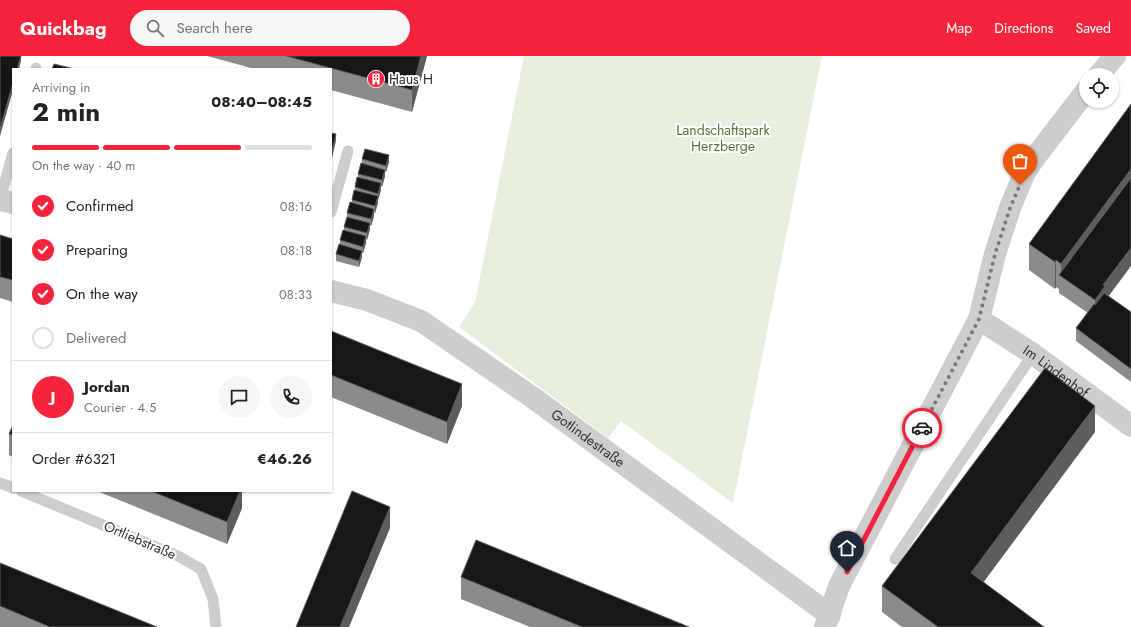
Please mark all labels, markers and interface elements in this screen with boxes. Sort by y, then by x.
search box [130,10,410,46]
text: Quickbag [20,15,106,42]
icon: search [144,17,166,39]
text: Search here [176,17,252,39]
text: Map [946,18,972,38]
text: Directions [994,18,1054,38]
text: Saved [1076,18,1111,38]
map controls [1079,68,1119,108]
button: locate [1079,68,1119,108]
building icon: Haus H [366,69,386,89]
place label: Haus H [389,69,433,89]
text: Arriving in [32,78,90,97]
text: 08:40–08:45 [211,91,312,113]
text: 2 min [32,93,100,131]
park label: Landschaftspark Herzberge [676,120,771,156]
pin [1003,144,1037,185]
icon: bag [1009,150,1031,172]
text: On the way · 40 m [32,156,135,175]
icon: check [32,195,54,217]
text: Confirmed [66,195,134,217]
text: 08:16 [280,197,312,216]
icon: check [32,239,54,261]
text: Preparing [66,239,128,261]
text: 08:18 [280,241,312,260]
icon: check [32,283,54,305]
text: On the way [66,283,138,305]
text: 08:33 [279,285,312,304]
text: Delivered [66,327,127,349]
street label: Im Lindenhof [1019,340,1094,403]
text: Jordan [84,376,130,398]
button: chat [218,376,260,418]
button: phone [270,376,312,418]
text: J [51,386,55,408]
text: Courier · 4.5 [84,398,156,417]
street label: Gotlindestraße [547,404,629,472]
courier [902,408,942,448]
icon: car [911,417,933,439]
text: Order #6321 [32,448,116,470]
text: €46.26 [257,448,312,470]
street label: Ortliebstraße [101,516,179,564]
pin [830,531,864,572]
icon: home [836,537,858,559]

